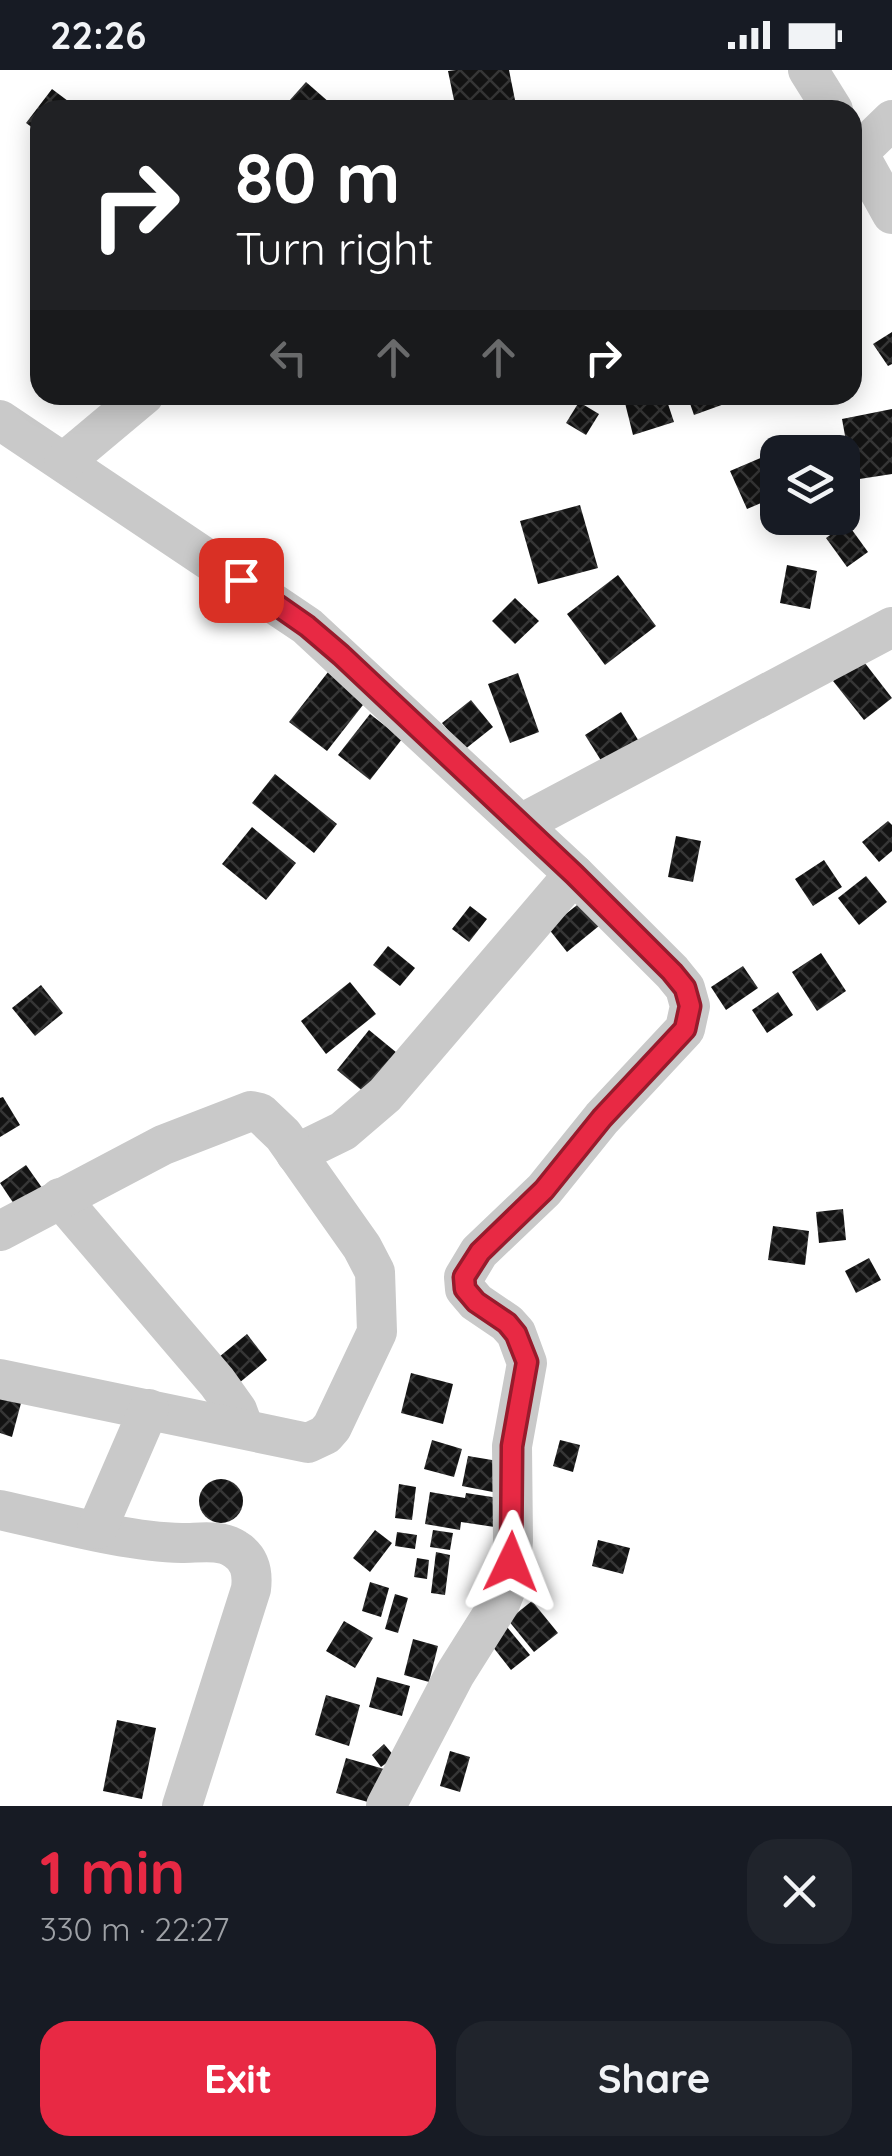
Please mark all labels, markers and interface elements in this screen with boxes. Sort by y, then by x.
text: 22:26 [50,11,146,59]
text: 80 m [235,133,400,221]
icon: right [70,140,200,270]
text: Turn right [235,220,434,276]
icon: left [261,330,316,385]
icon: ahead [366,330,421,385]
icon: ahead [471,330,526,385]
icon: right [576,330,631,385]
map controls [760,435,860,535]
button: layers [760,435,860,535]
pin [199,538,284,623]
icon: arrive [214,553,269,608]
position arrow [459,1510,563,1614]
text: 1 min [40,1834,185,1909]
button: close [747,1839,852,1944]
text: 330 m · 22:27 [40,1909,229,1949]
button: Exit [40,2021,436,2136]
button: Share [456,2021,852,2136]

